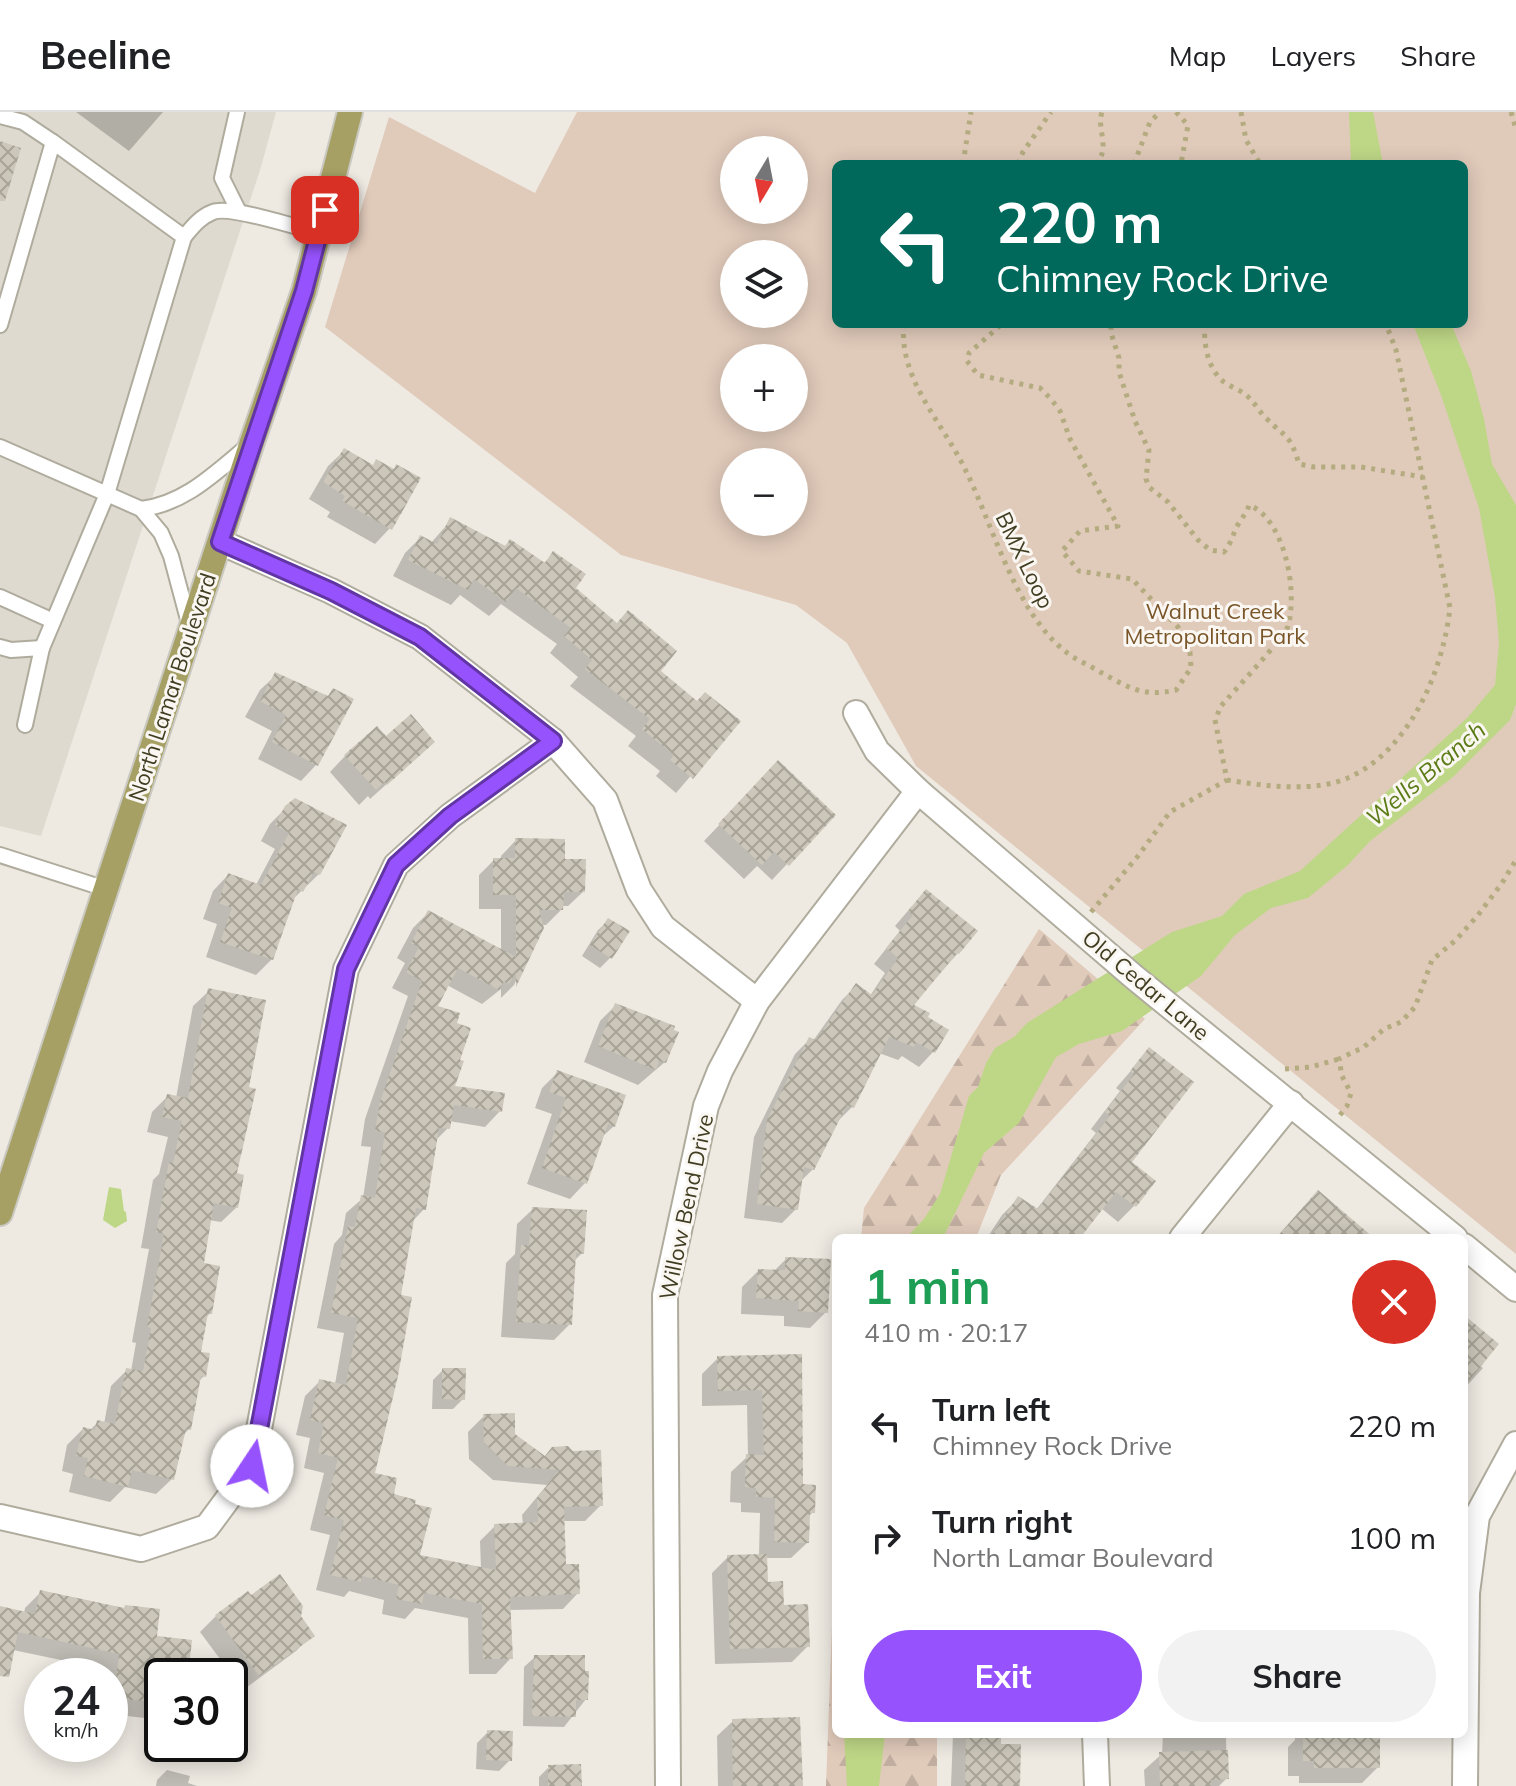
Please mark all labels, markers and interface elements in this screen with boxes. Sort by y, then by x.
text: Beeline [40,31,171,79]
text: Map [1169,38,1226,73]
text: Layers [1270,38,1356,73]
text: Share [1400,38,1476,73]
north arrow [720,136,808,224]
map controls [720,136,808,536]
pin [291,176,359,244]
text: 220 m [996,187,1163,257]
icon: arrive [303,188,347,232]
icon: left [864,192,968,296]
button: layers [720,240,808,328]
text: Chimney Rock Drive [996,256,1329,301]
button: + [720,344,808,432]
button: − [720,448,808,536]
street label: BMX Loop [990,507,1060,613]
street label: North Lamar Boulevard [122,569,222,805]
park label: Walnut Creek Metropolitan Park [1124,597,1306,650]
water label: Wells Branch [1359,714,1491,832]
street label: Old Cedar Lane [1077,924,1215,1046]
street label: Willow Bend Drive [653,1111,719,1303]
text: 1 min [864,1256,991,1316]
button: close [1352,1260,1436,1344]
text: 410 m · 20:17 [864,1316,1028,1349]
text: Turn left [932,1391,1050,1429]
icon: left [864,1404,908,1448]
text: 220 m [1348,1407,1436,1445]
position arrow [210,1424,294,1508]
text: Chimney Rock Drive [932,1429,1172,1462]
text: Turn right [932,1503,1072,1541]
icon: right [864,1516,908,1560]
text: 100 m [1348,1519,1436,1557]
text: North Lamar Boulevard [932,1541,1214,1574]
button: Exit [864,1630,1142,1722]
button: Share [1158,1630,1436,1722]
speed limit sign: 30 [144,1658,248,1762]
text: 24 [52,1675,100,1725]
text: km/h [53,1717,99,1742]

